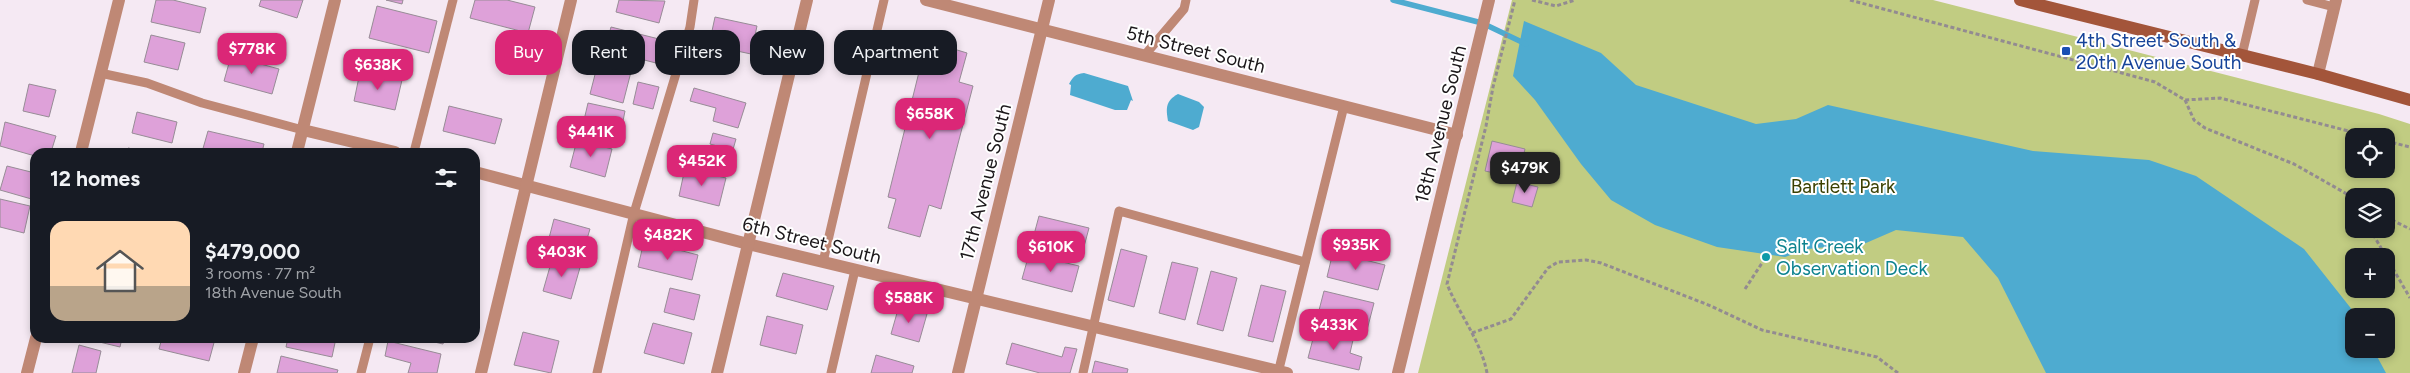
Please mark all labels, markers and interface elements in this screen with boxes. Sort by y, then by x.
street label: 5th Street South [1124,21,1268,78]
place label: 4th Street South & 20th Avenue South [2076,29,2241,74]
chip: Buy [495,30,562,75]
chip: Rent [572,30,645,75]
chip: Filters [655,30,740,75]
chip: New [750,30,824,75]
chip: Apartment [834,30,957,75]
pin: $778K [217,32,287,75]
text: $778K [228,39,276,58]
street label: 18th Avenue South [1410,43,1471,206]
marker: 4th Street South & 20th Avenue South [2060,45,2072,57]
pin: $638K [343,48,413,91]
text: $638K [354,55,402,74]
pin: $658K [895,98,965,140]
street label: 17th Avenue South [955,101,1016,263]
text: $658K [906,104,954,123]
pin: $441K [556,116,626,158]
text: $441K [568,122,614,141]
map controls [2345,128,2395,358]
button: locate [2345,128,2395,178]
pin: $452K [667,144,737,187]
text: $452K [678,151,726,170]
pin: $479K [1490,152,1560,194]
text: $479K [1501,158,1549,177]
icon: filters [432,164,460,192]
text: 12 homes [50,166,140,191]
park label: Bartlett Park [1791,175,1896,198]
button: layers [2345,188,2395,238]
street label: 6th Street South [740,212,884,269]
pin: $482K [633,218,703,261]
text: $482K [644,225,692,244]
pin: $935K [1321,228,1391,271]
pin: $610K [1016,230,1086,273]
text: $935K [1333,235,1380,254]
place label: Salt Creek Observation Deck [1776,235,1929,280]
pin: $403K [527,236,597,278]
text: $610K [1028,237,1074,256]
text: $479,000 [205,239,300,264]
icon: home [90,241,150,301]
text: $403K [538,242,586,261]
button: + [2345,248,2395,298]
marker: Salt Creek Observation Deck [1760,251,1772,263]
text: 3 rooms · 77 m² [205,264,315,283]
pin: $588K [874,282,944,324]
text: 18th Avenue South [205,283,341,302]
text: $588K [885,288,933,307]
pin: $433K [1299,308,1369,351]
button: − [2345,308,2395,358]
text: $433K [1310,315,1358,334]

